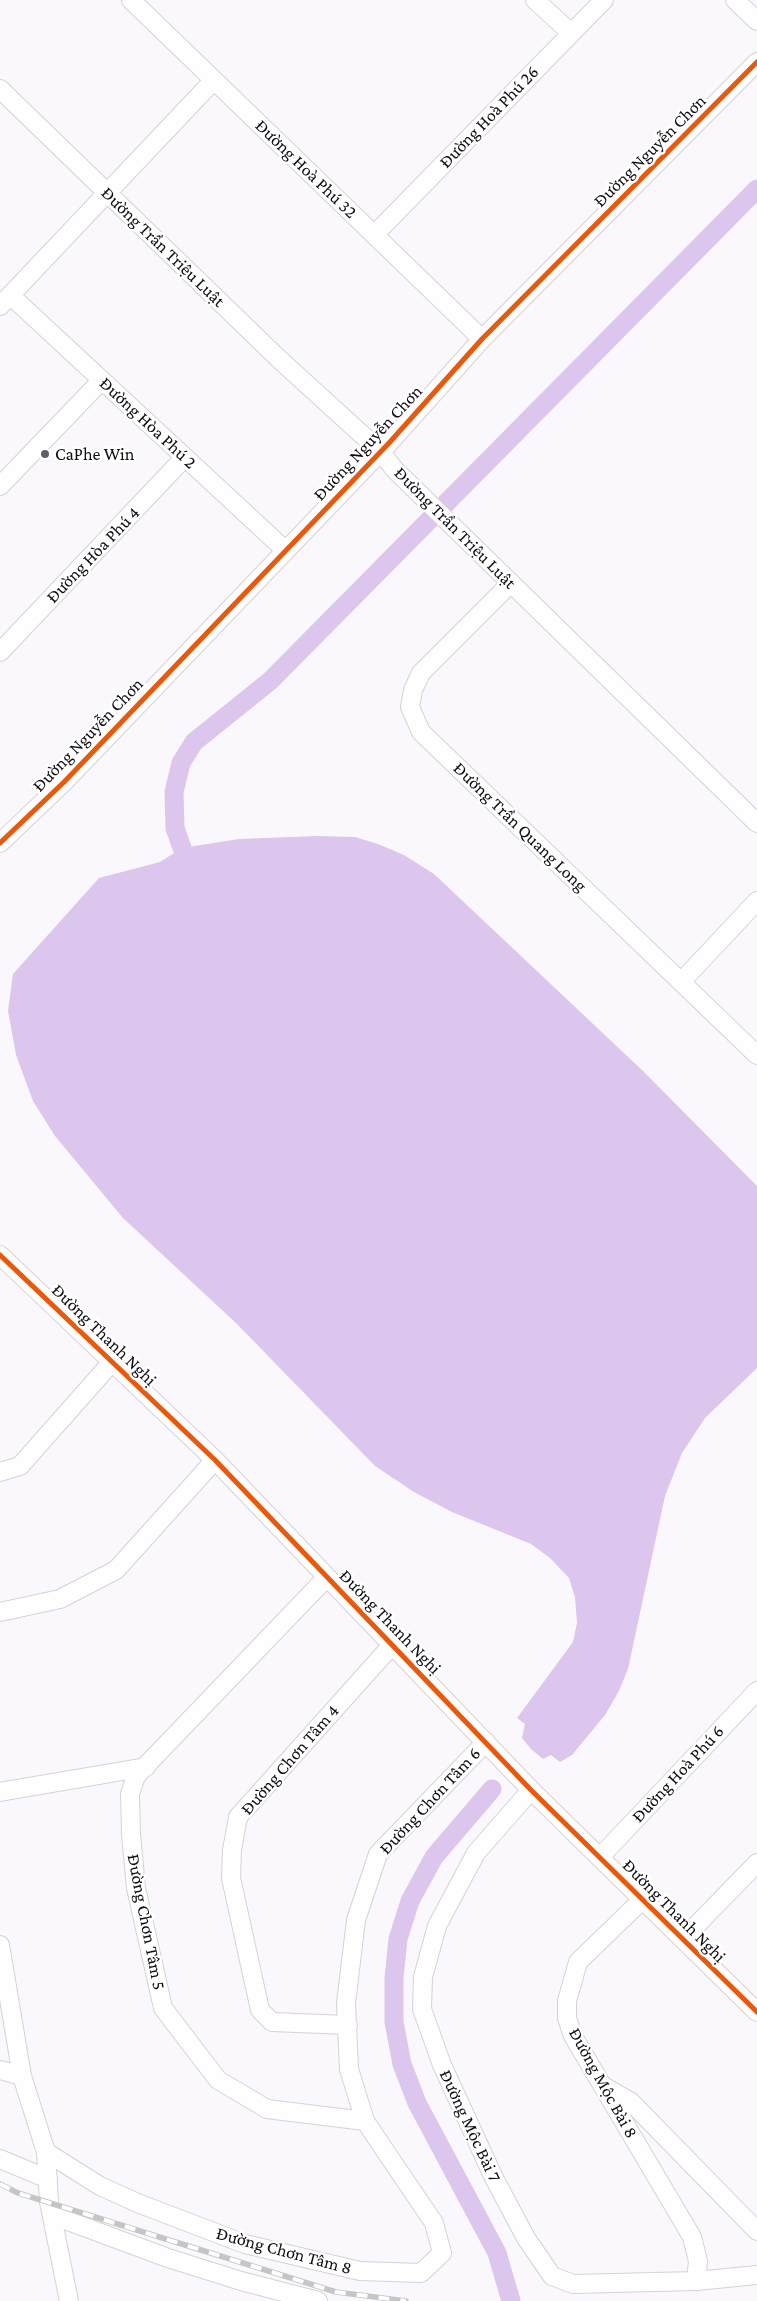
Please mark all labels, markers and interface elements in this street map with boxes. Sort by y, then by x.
street label: Đường Hoà Phú 26 [435,61,543,173]
street label: Đường Nguyễn Chơn [589,90,711,212]
street label: Đường Hoà Phú 32 [251,115,361,223]
street label: Đường Trần Triệu Luật [97,182,229,312]
street label: Đường Hòa Phú 2 [95,373,201,473]
street label: Đường Nguyễn Chơn [309,381,427,505]
place label: CaPhe Win [55,443,134,465]
marker: CaPhe Win [39,448,51,460]
street label: Đường Trần Triệu Luật [389,462,521,594]
street label: Đường Hòa Phú 4 [42,502,144,608]
street label: Đường Nguyễn Chơn [28,674,148,796]
street label: Đường Trần Quang Long [449,758,591,896]
street label: Đường Thanh Nghị [47,1279,161,1391]
street label: Đường Thanh Nghị [334,1565,446,1679]
street label: Đường Chơn Tâm 4 [236,1700,344,1820]
street label: Đường Hoà Phú 6 [627,1721,729,1827]
street label: Đường Chơn Tâm 6 [375,1743,485,1859]
street label: Đường Chơn Tâm 5 [122,1852,170,1992]
street label: Đường Thanh Nghị [618,1855,730,1967]
street label: Đường Mộc Bài 8 [564,2024,642,2142]
street label: Đường Mộc Bài 7 [435,2066,505,2186]
street label: Đường Chơn Tâm 8 [214,2223,354,2279]

